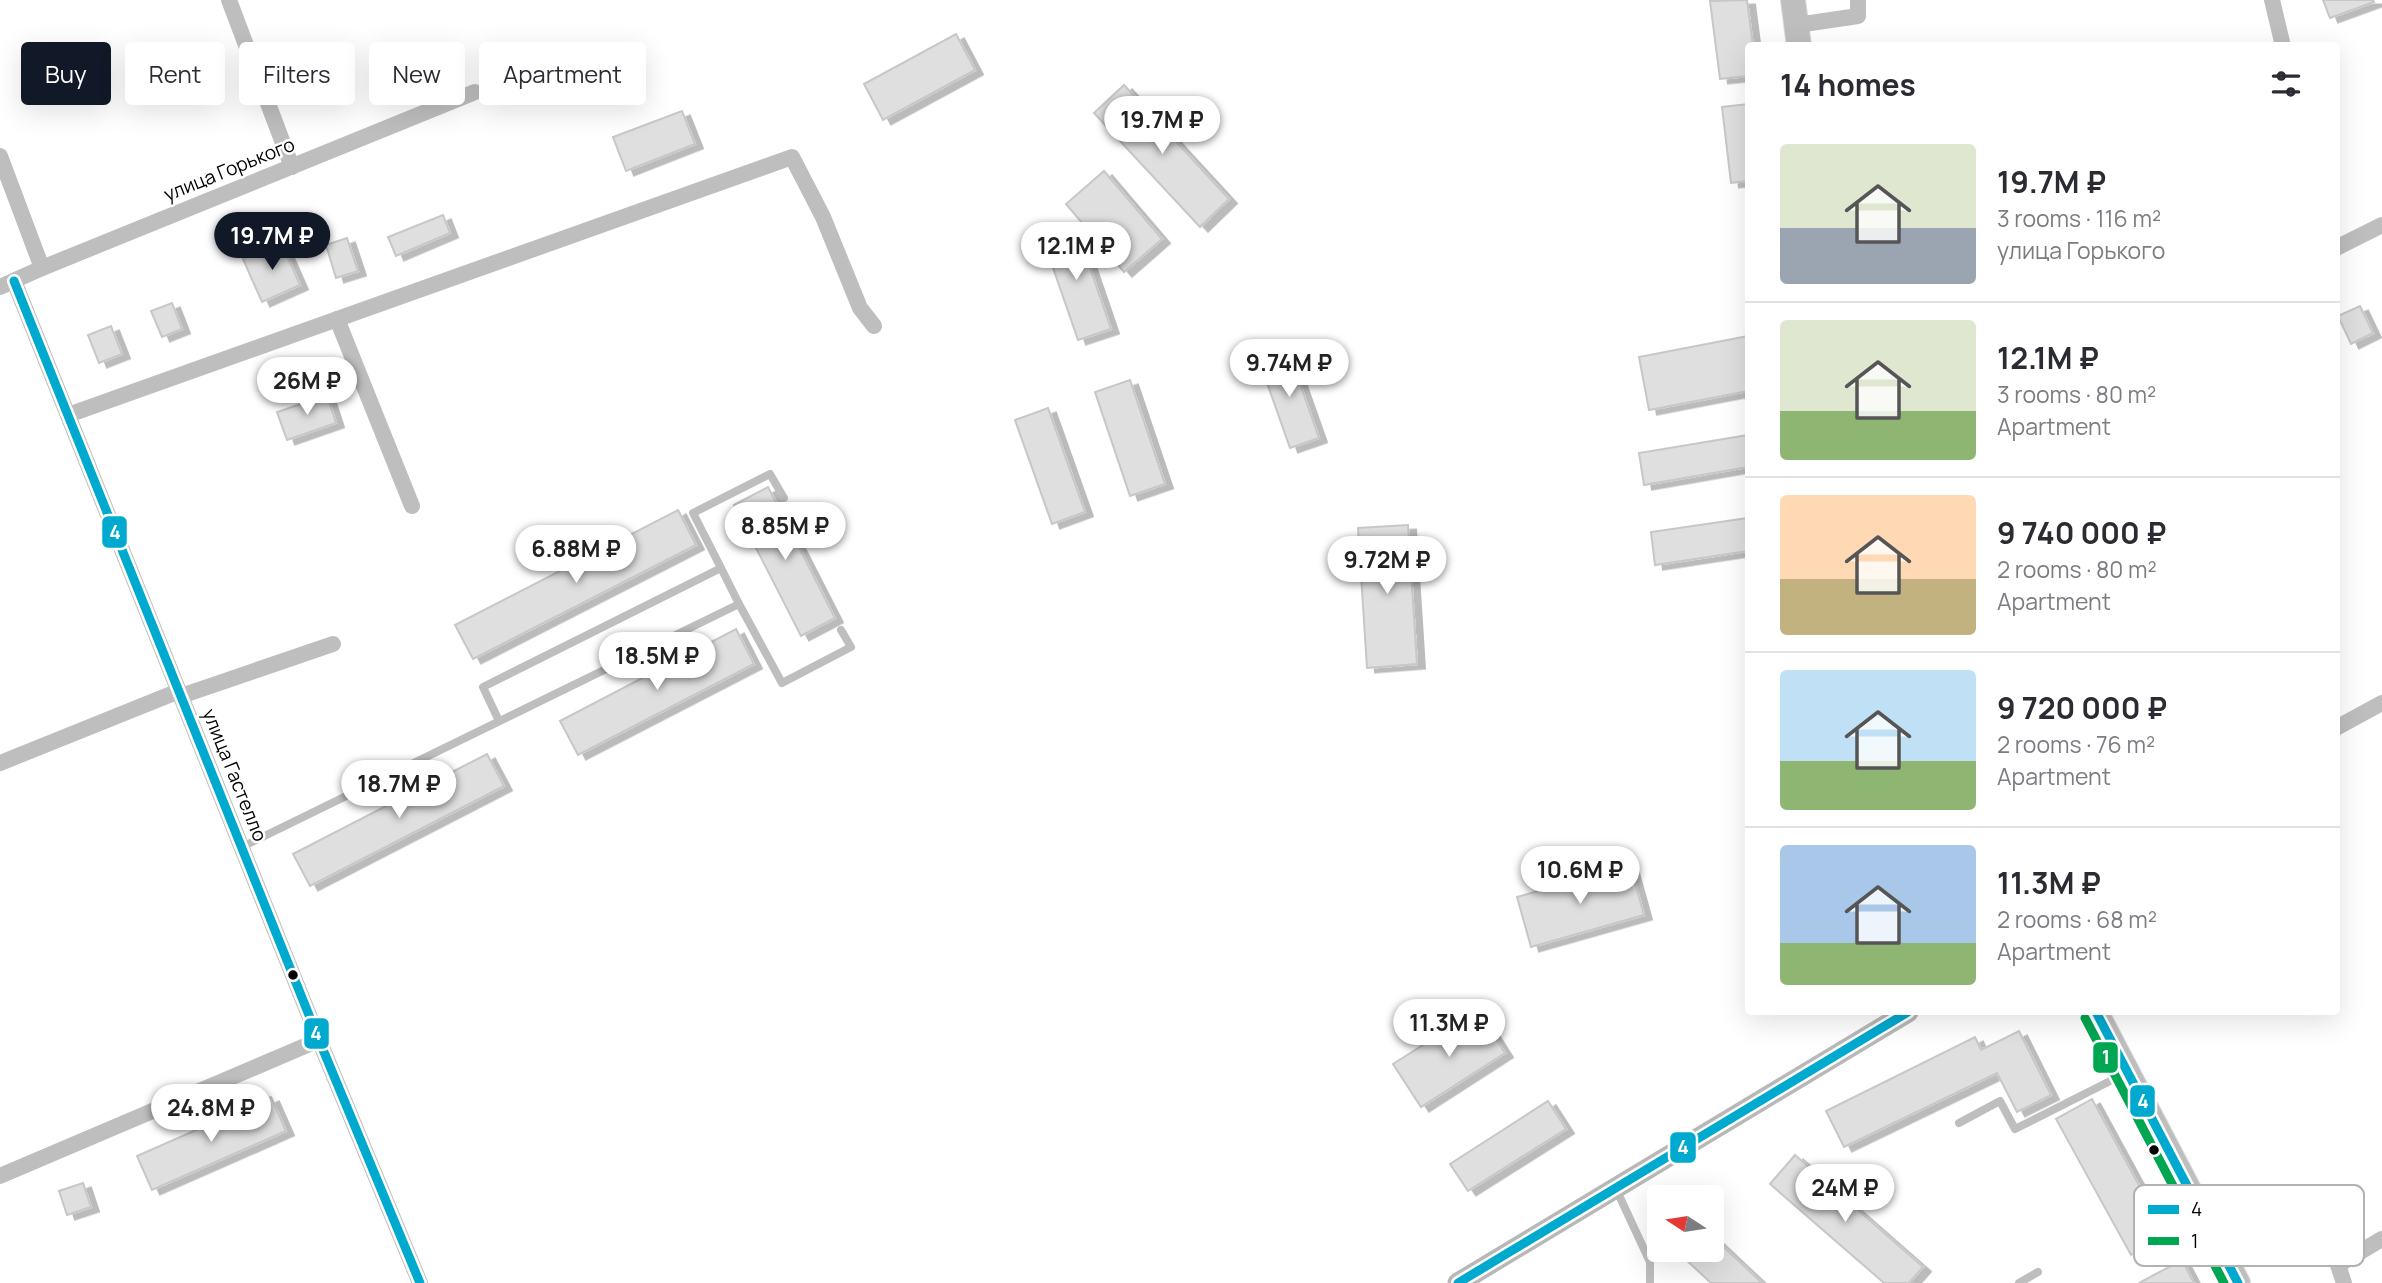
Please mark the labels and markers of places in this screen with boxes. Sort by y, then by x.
pin: 19.7M ₽ [1097,96,1227,156]
pin: 19.7M ₽ [207,212,337,272]
pin: 12.1M ₽ [1011,222,1141,282]
pin: 9.74M ₽ [1224,340,1354,399]
pin: 26M ₽ [258,358,356,417]
pin: 8.85M ₽ [720,503,850,562]
pin: 6.88M ₽ [511,526,641,585]
pin: 9.72M ₽ [1322,536,1452,596]
pin: 18.5M ₽ [592,632,722,692]
pin: 18.7M ₽ [334,760,464,820]
pin: 10.6M ₽ [1515,846,1645,906]
unlabelled marker [286,968,300,982]
pin: 11.3M ₽ [1384,1000,1514,1059]
pin: 24.8M ₽ [146,1084,276,1144]
unlabelled marker [2147,1143,2161,1157]
pin: 24M ₽ [1796,1164,1894,1224]

